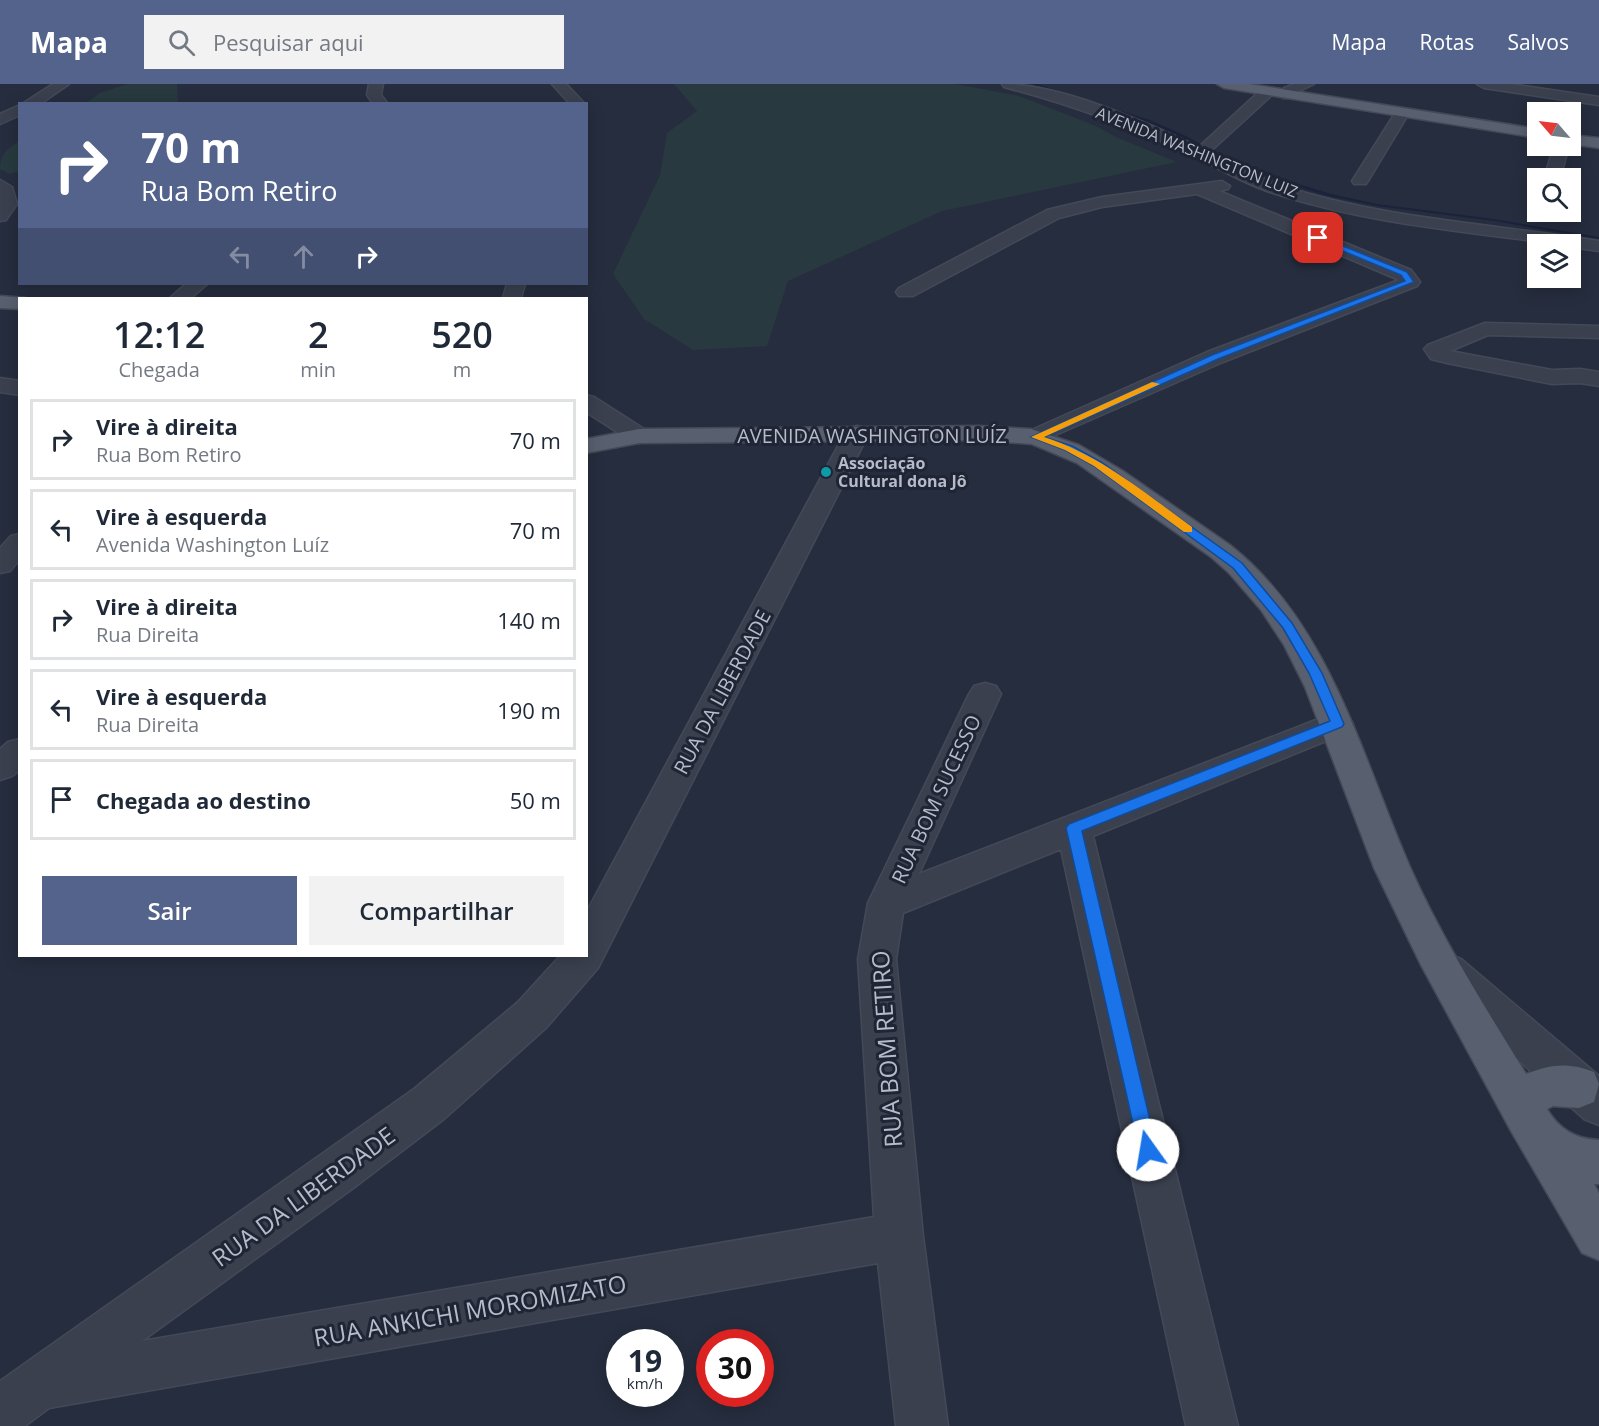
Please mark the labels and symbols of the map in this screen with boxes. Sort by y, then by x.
street label: AVENIDA WASHINGTON LUIZ [1093,101,1301,203]
north arrow [1527,102,1581,156]
pin [1292,212,1343,263]
street label: AVENIDA WASHINGTON LUÍZ [737,422,1007,449]
place label: Associação Cultural dona Jô [838,452,967,492]
marker: Associação Cultural dona Jô [819,465,833,479]
street label: RUA DA LIBERDADE [667,605,777,779]
street label: RUA BOM SUCESSO [885,710,987,888]
street label: RUA BOM RETIRO [863,949,909,1149]
street label: RUA DA LIBERDADE [205,1118,401,1274]
position arrow [1116,1118,1180,1182]
street label: RUA ANKICHI MOROMIZATO [311,1266,629,1354]
speed limit sign: 30 [696,1329,774,1407]

